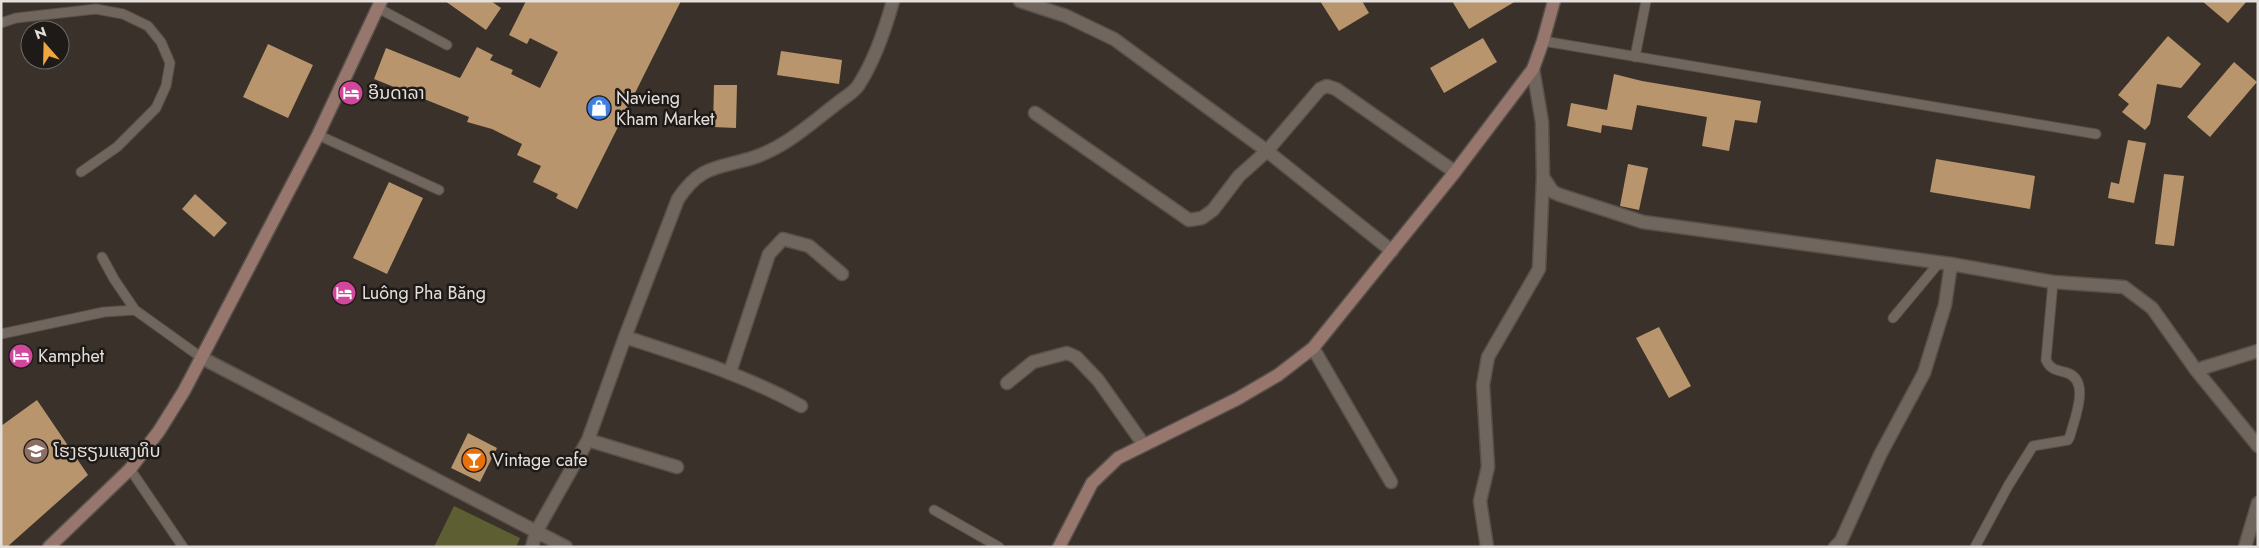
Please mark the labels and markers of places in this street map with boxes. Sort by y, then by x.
hotel icon: ອິນດາລາ [338,80,364,106]
place label: ອິນດາລາ [368,80,425,106]
place label: Navieng Kham Market [616,85,715,132]
shop icon: Navieng Kham Market [586,95,612,121]
hotel icon: Luông Pha Băng [331,280,357,306]
place label: Luông Pha Băng [362,280,486,306]
hotel icon: Kamphet [8,343,34,369]
place label: Kamphet [38,343,105,369]
school or university icon: ໂຮງຮຽນແສງທິບ [23,438,49,464]
place label: ໂຮງຮຽນແສງທິບ [53,438,161,464]
bar icon: Vintage cafe [461,447,487,473]
place label: Vintage cafe [492,447,588,473]

